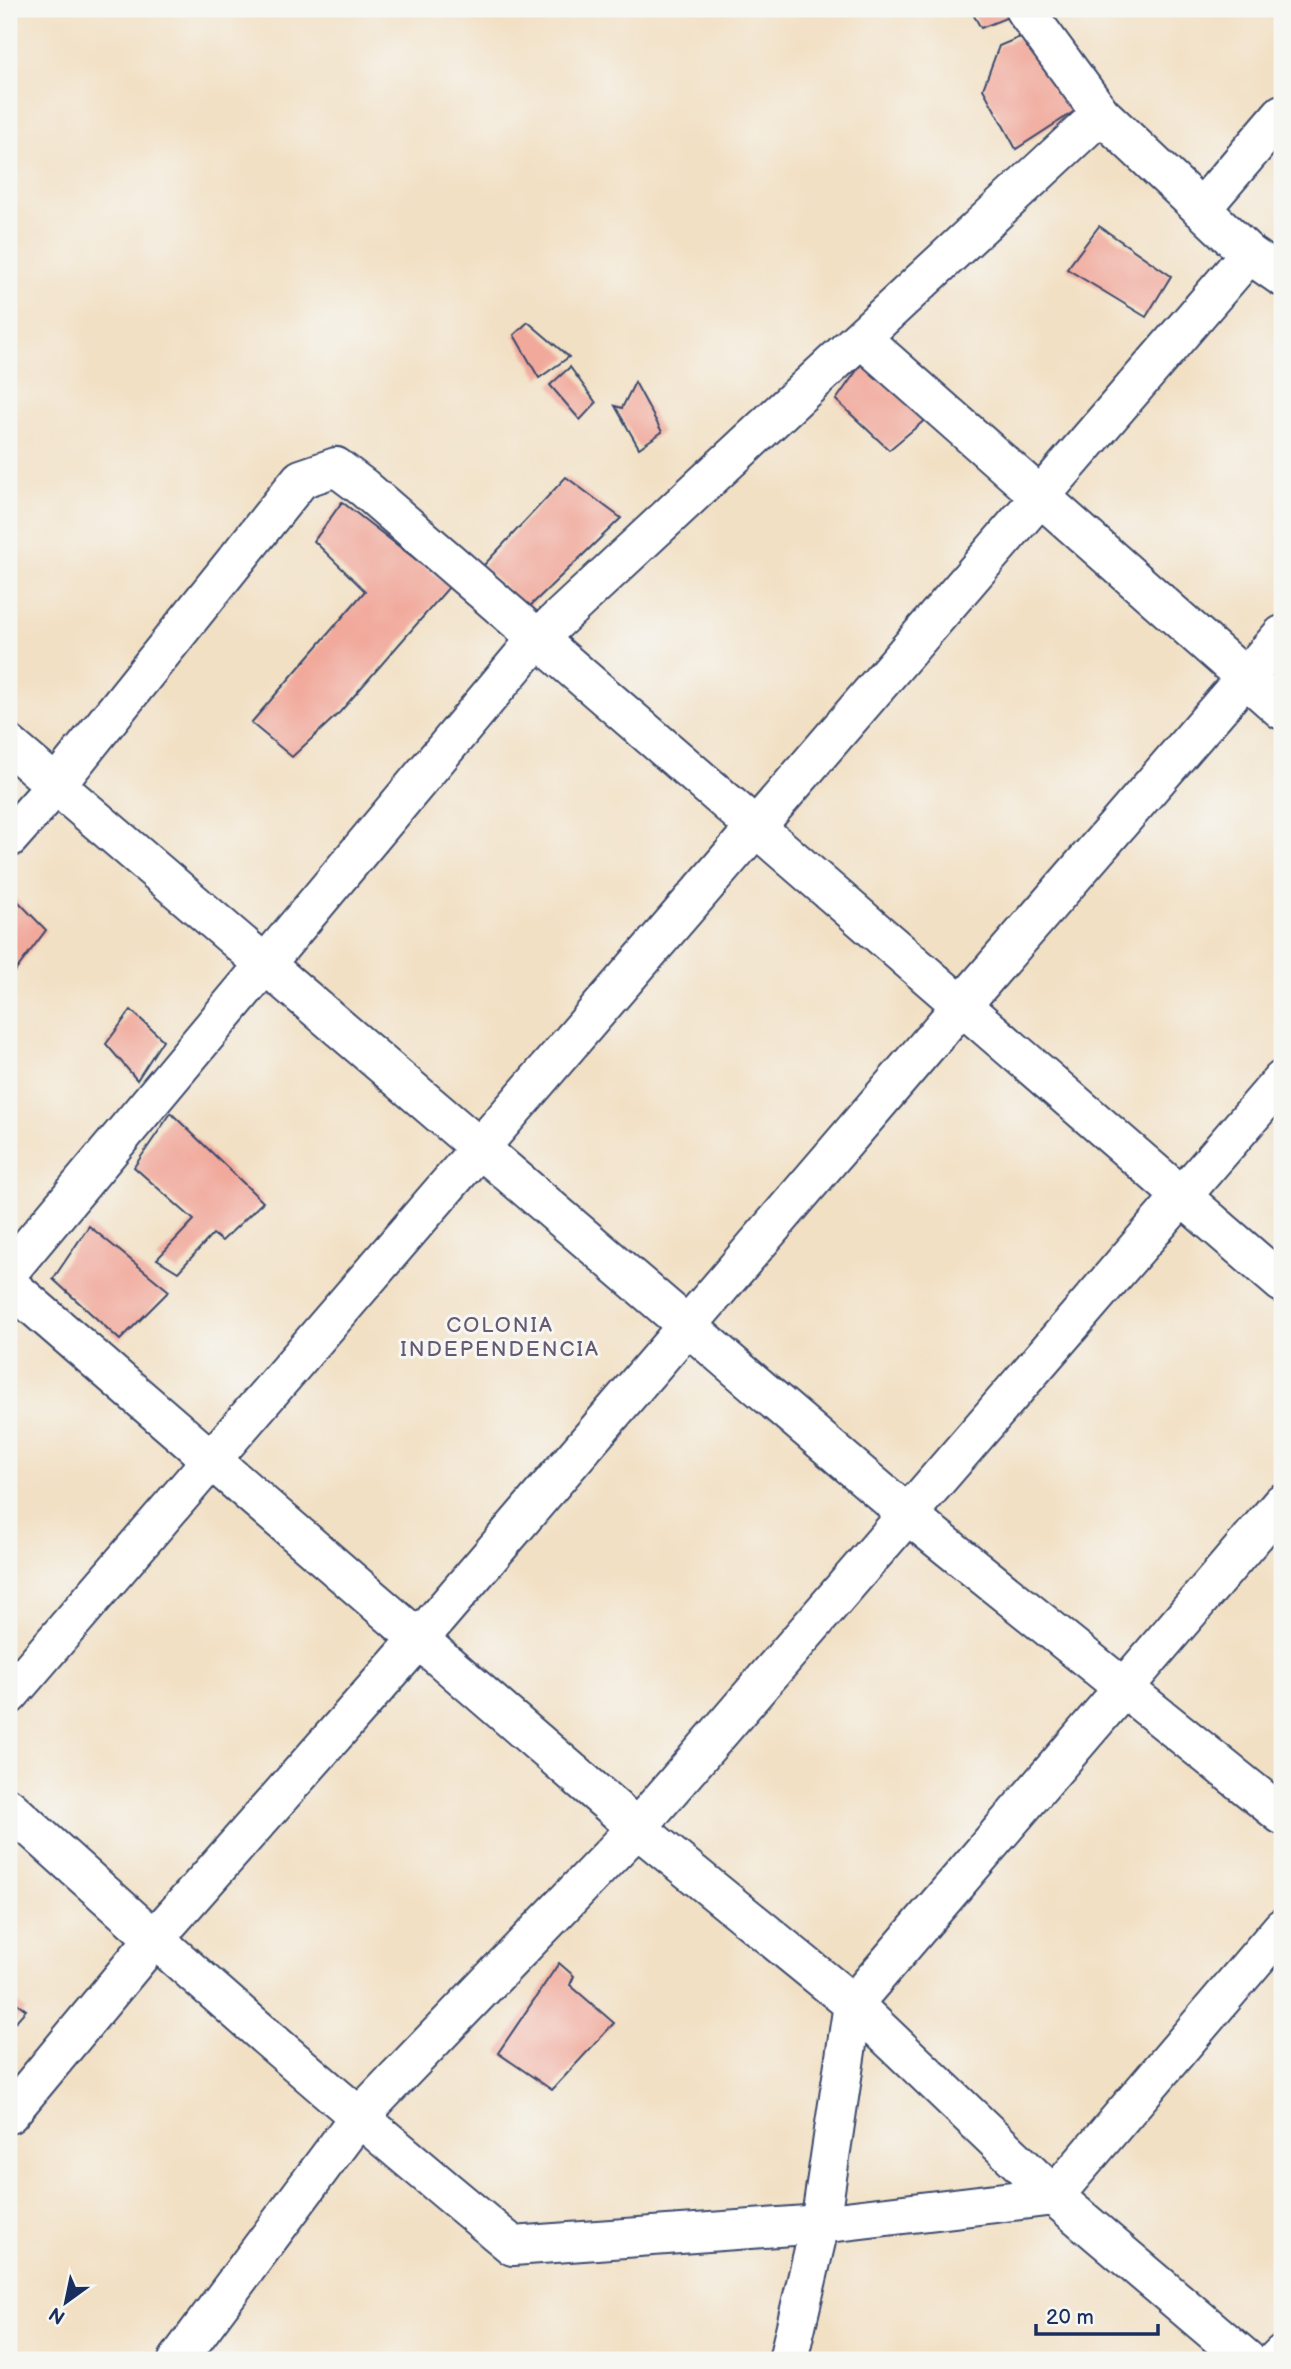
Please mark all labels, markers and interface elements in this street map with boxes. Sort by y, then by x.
district label: COLONIA INDEPENDENCIA [400,1313,600,1362]
north arrow [32,2268,102,2338]
scale bar [1036,2292,1158,2336]
text: N [45,2301,70,2329]
text: 20 m [1046,2305,1094,2330]

